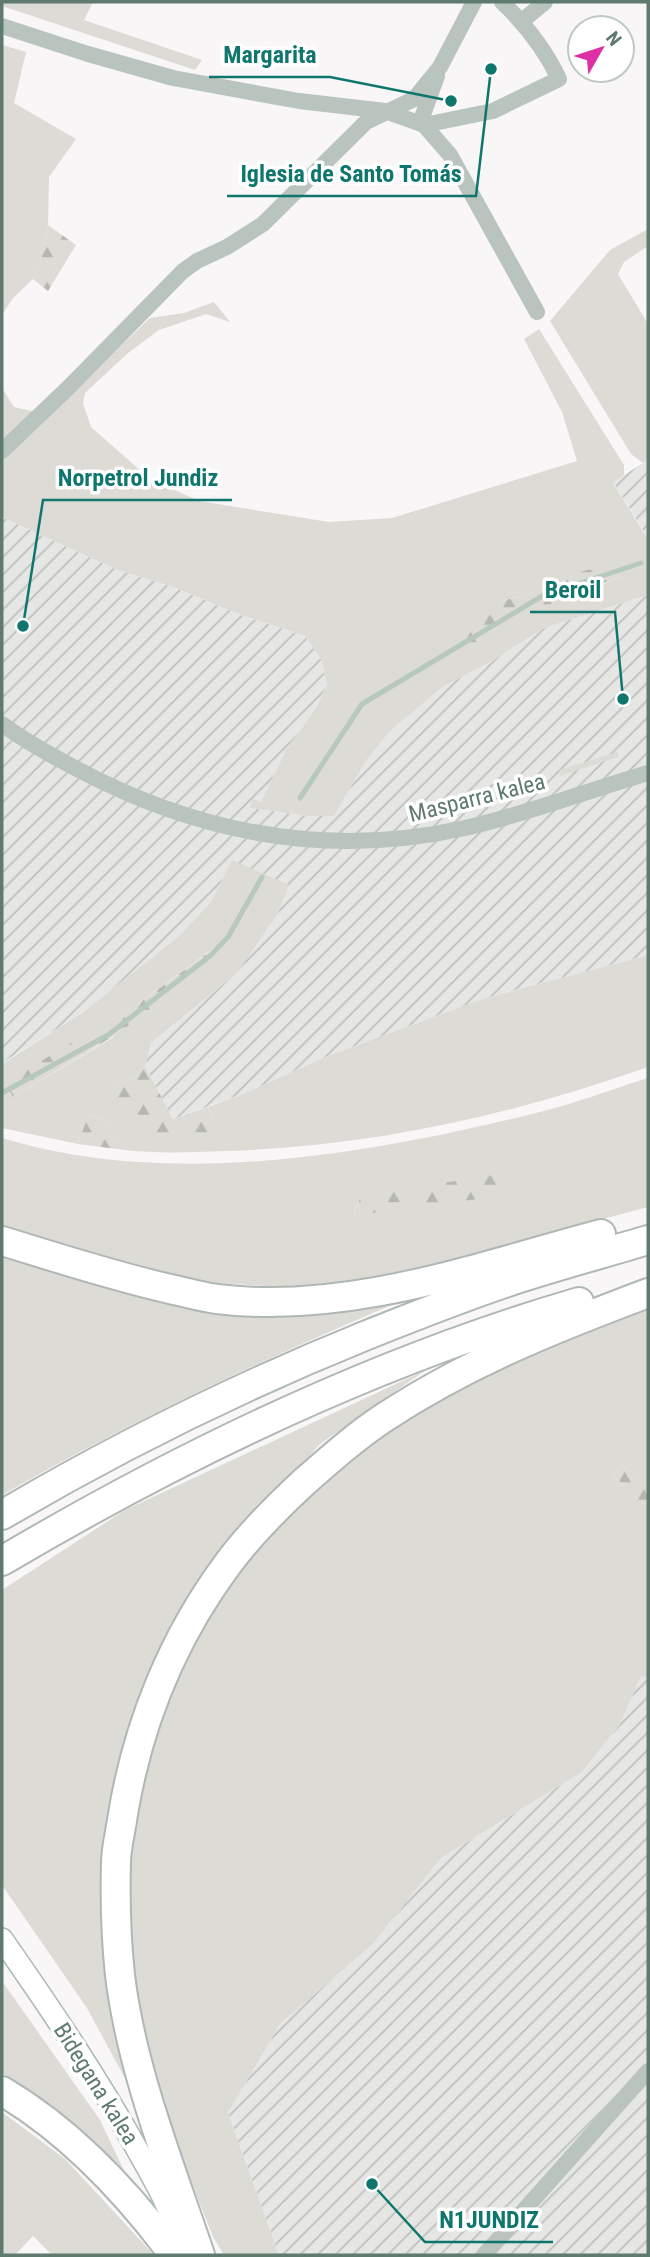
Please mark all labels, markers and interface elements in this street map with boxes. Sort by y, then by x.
north arrow [566,14,636,84]
text: N [601,27,626,50]
callout: Margarita [209,32,330,77]
text: Margarita [223,41,317,69]
callout: Iglesia de Santo Tomás [227,151,476,196]
text: Iglesia de Santo Tomás [240,160,462,188]
callout: Norpetrol Jundiz [43,455,232,500]
text: Norpetrol Jundiz [58,464,218,492]
callout: Beroil [530,567,615,612]
text: Beroil [545,576,601,604]
street label: Masparra kalea [406,768,548,828]
street label: Bidegana kalea [48,2018,144,2150]
callout: N1JUNDIZ [425,2197,553,2242]
text: N1JUNDIZ [439,2206,539,2234]

